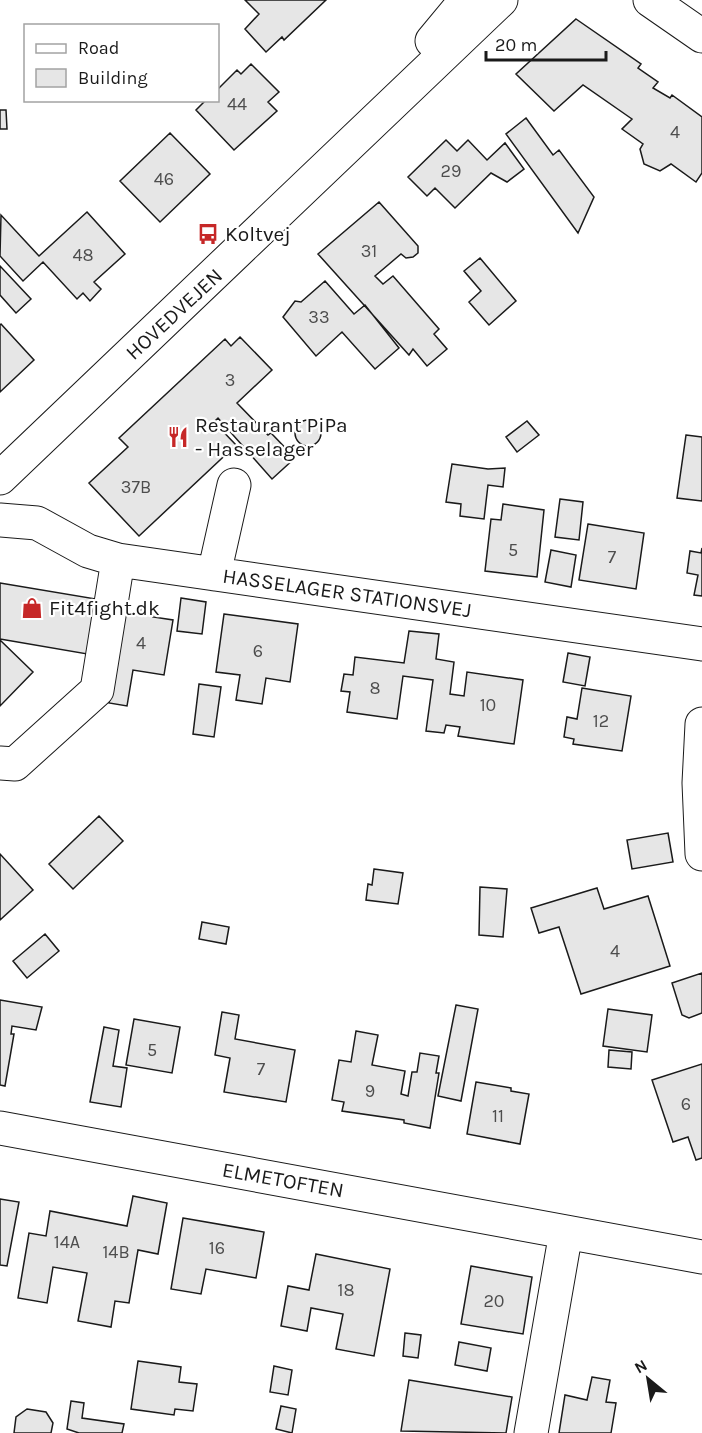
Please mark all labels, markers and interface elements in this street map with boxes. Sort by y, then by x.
legend [24,24,219,102]
scale bar [486,24,606,62]
text: 20 m [495,34,537,56]
text: Road [78,37,119,59]
text: Building [78,67,148,89]
house number: 44 [227,93,247,115]
house number: 4 [670,121,680,143]
house number: 29 [441,160,461,182]
house number: 46 [154,168,174,190]
bus stop icon: Koltvej [196,222,220,246]
place label: Koltvej [225,222,291,246]
house number: 31 [361,240,377,262]
house number: 48 [72,244,94,266]
street label: HOVEDVEJEN [121,263,227,365]
house number: 33 [308,306,330,328]
house number: 3 [225,369,235,391]
place label: Restaurant PiPa - Hasselager [195,413,348,461]
restaurant icon: Restaurant PiPa - Hasselager [166,425,190,449]
house number: 37B [121,476,151,498]
house number: 5 [508,539,518,561]
house number: 7 [608,546,617,568]
street label: HASSELAGER STATIONSVEJ [221,564,473,622]
shop icon: Fit4fight.dk [20,596,44,620]
place label: Fit4fight.dk [49,596,160,620]
house number: 4 [136,632,146,654]
house number: 6 [253,640,263,662]
house number: 8 [369,677,381,699]
house number: 10 [480,694,496,716]
house number: 12 [593,710,609,732]
house number: 4 [610,940,620,962]
house number: 5 [147,1039,157,1061]
house number: 7 [257,1058,266,1080]
house number: 9 [365,1080,375,1102]
house number: 6 [681,1093,691,1115]
house number: 11 [492,1105,504,1127]
street label: ELMETOFTEN [220,1158,346,1202]
house number: 14A [54,1231,80,1253]
house number: 16 [209,1237,225,1259]
house number: 14B [102,1241,130,1263]
house number: 18 [337,1279,355,1301]
house number: 20 [483,1290,505,1312]
north arrow [618,1349,678,1409]
text: N [631,1355,650,1378]

